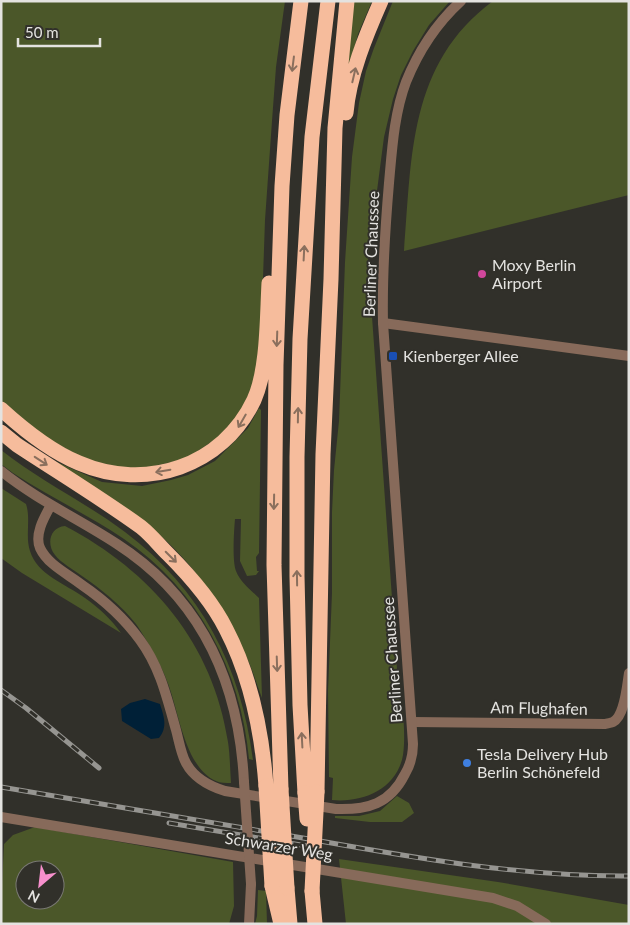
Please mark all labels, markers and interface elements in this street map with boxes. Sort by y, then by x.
scale bar [18,15,100,47]
text: 50 m [25,23,59,41]
one-way arrow [288,55,298,71]
one-way arrow [350,67,359,83]
street label: Berliner Chaussee [359,191,382,317]
one-way arrow [300,245,309,261]
place label: Moxy Berlin Airport [492,255,576,292]
marker: Moxy Berlin Airport [476,268,488,280]
one-way arrow [272,330,282,347]
place label: Kienberger Allee [403,346,519,365]
marker: Kienberger Allee [387,350,399,362]
one-way arrow [293,408,303,424]
one-way arrow [236,413,246,427]
one-way arrow [33,456,47,466]
one-way arrow [156,466,172,476]
one-way arrow [270,493,279,509]
one-way arrow [165,551,177,563]
one-way arrow [292,570,302,586]
street label: Berliner Chaussee [378,596,405,724]
one-way arrow [272,656,282,672]
street label: Am Flughafen [490,697,588,718]
one-way arrow [298,733,307,749]
place label: Tesla Delivery Hub Berlin Schönefeld [477,744,608,781]
marker: Tesla Delivery Hub Berlin Schönefeld [461,757,473,769]
street label: Schwarzer Weg [224,828,334,863]
north arrow [15,860,65,910]
text: N [25,887,42,907]

